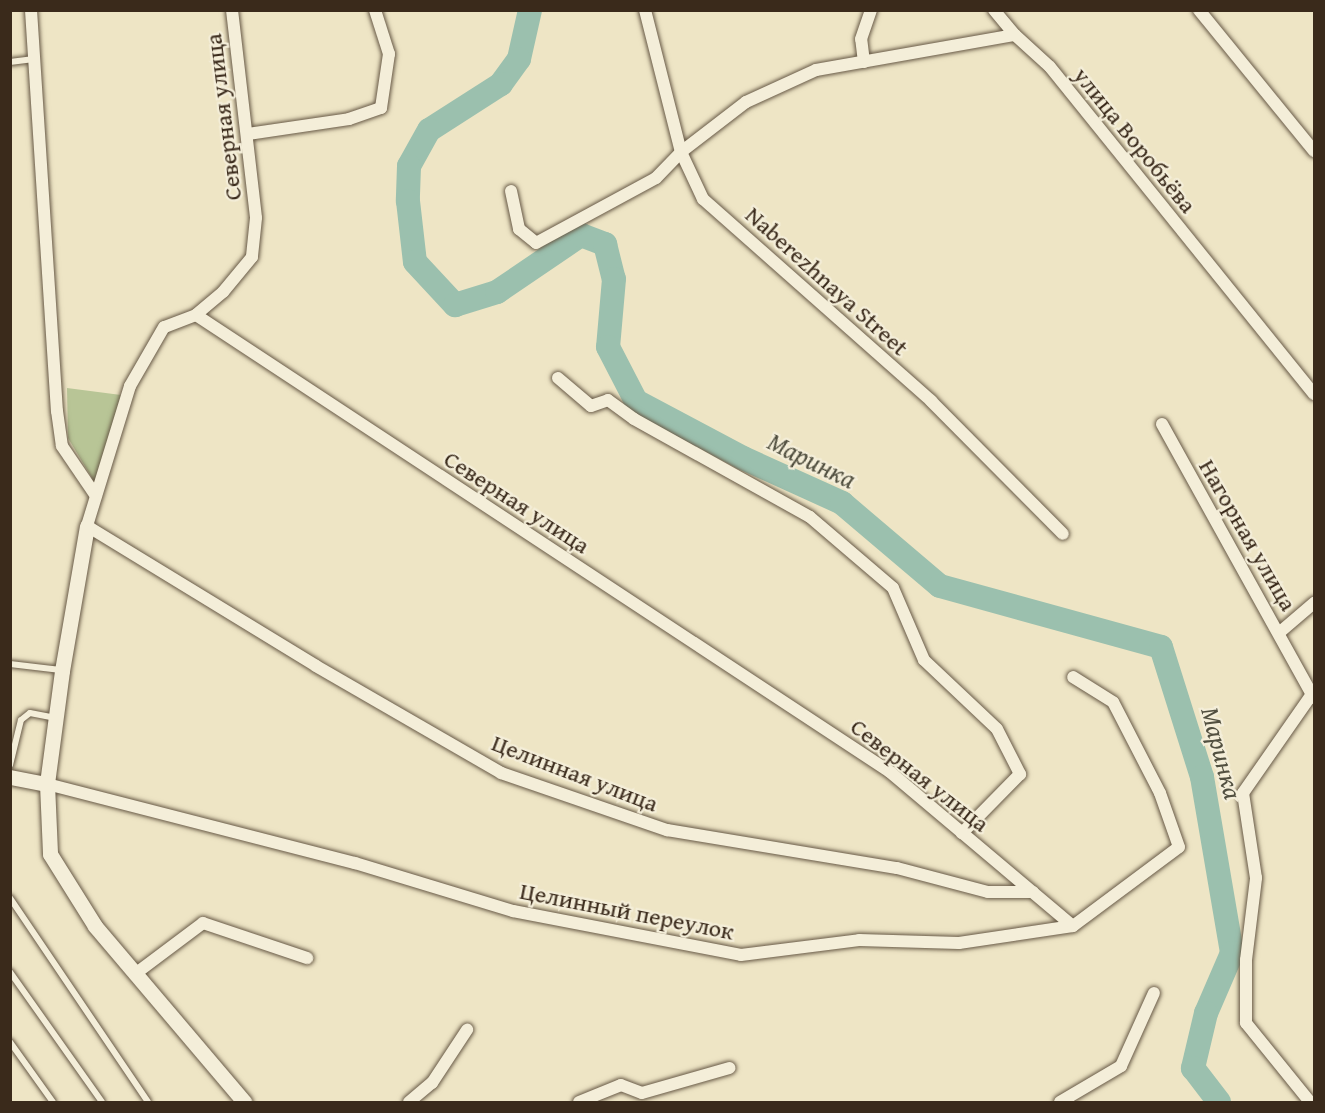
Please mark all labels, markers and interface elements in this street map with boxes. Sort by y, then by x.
street label: Северная улица [198,32,248,202]
street label: улица Воробьёва [1067,61,1203,219]
street label: Naberezhnaya Street [740,200,914,362]
water label: Маринка [763,425,861,495]
street label: Северная улица [439,444,595,560]
street label: Нагорная улица [1193,454,1303,616]
water label: Маринка [1195,703,1249,803]
street label: Северная улица [845,712,995,838]
street label: Целинная улица [488,728,662,818]
street label: Целинный переулок [517,876,737,946]

